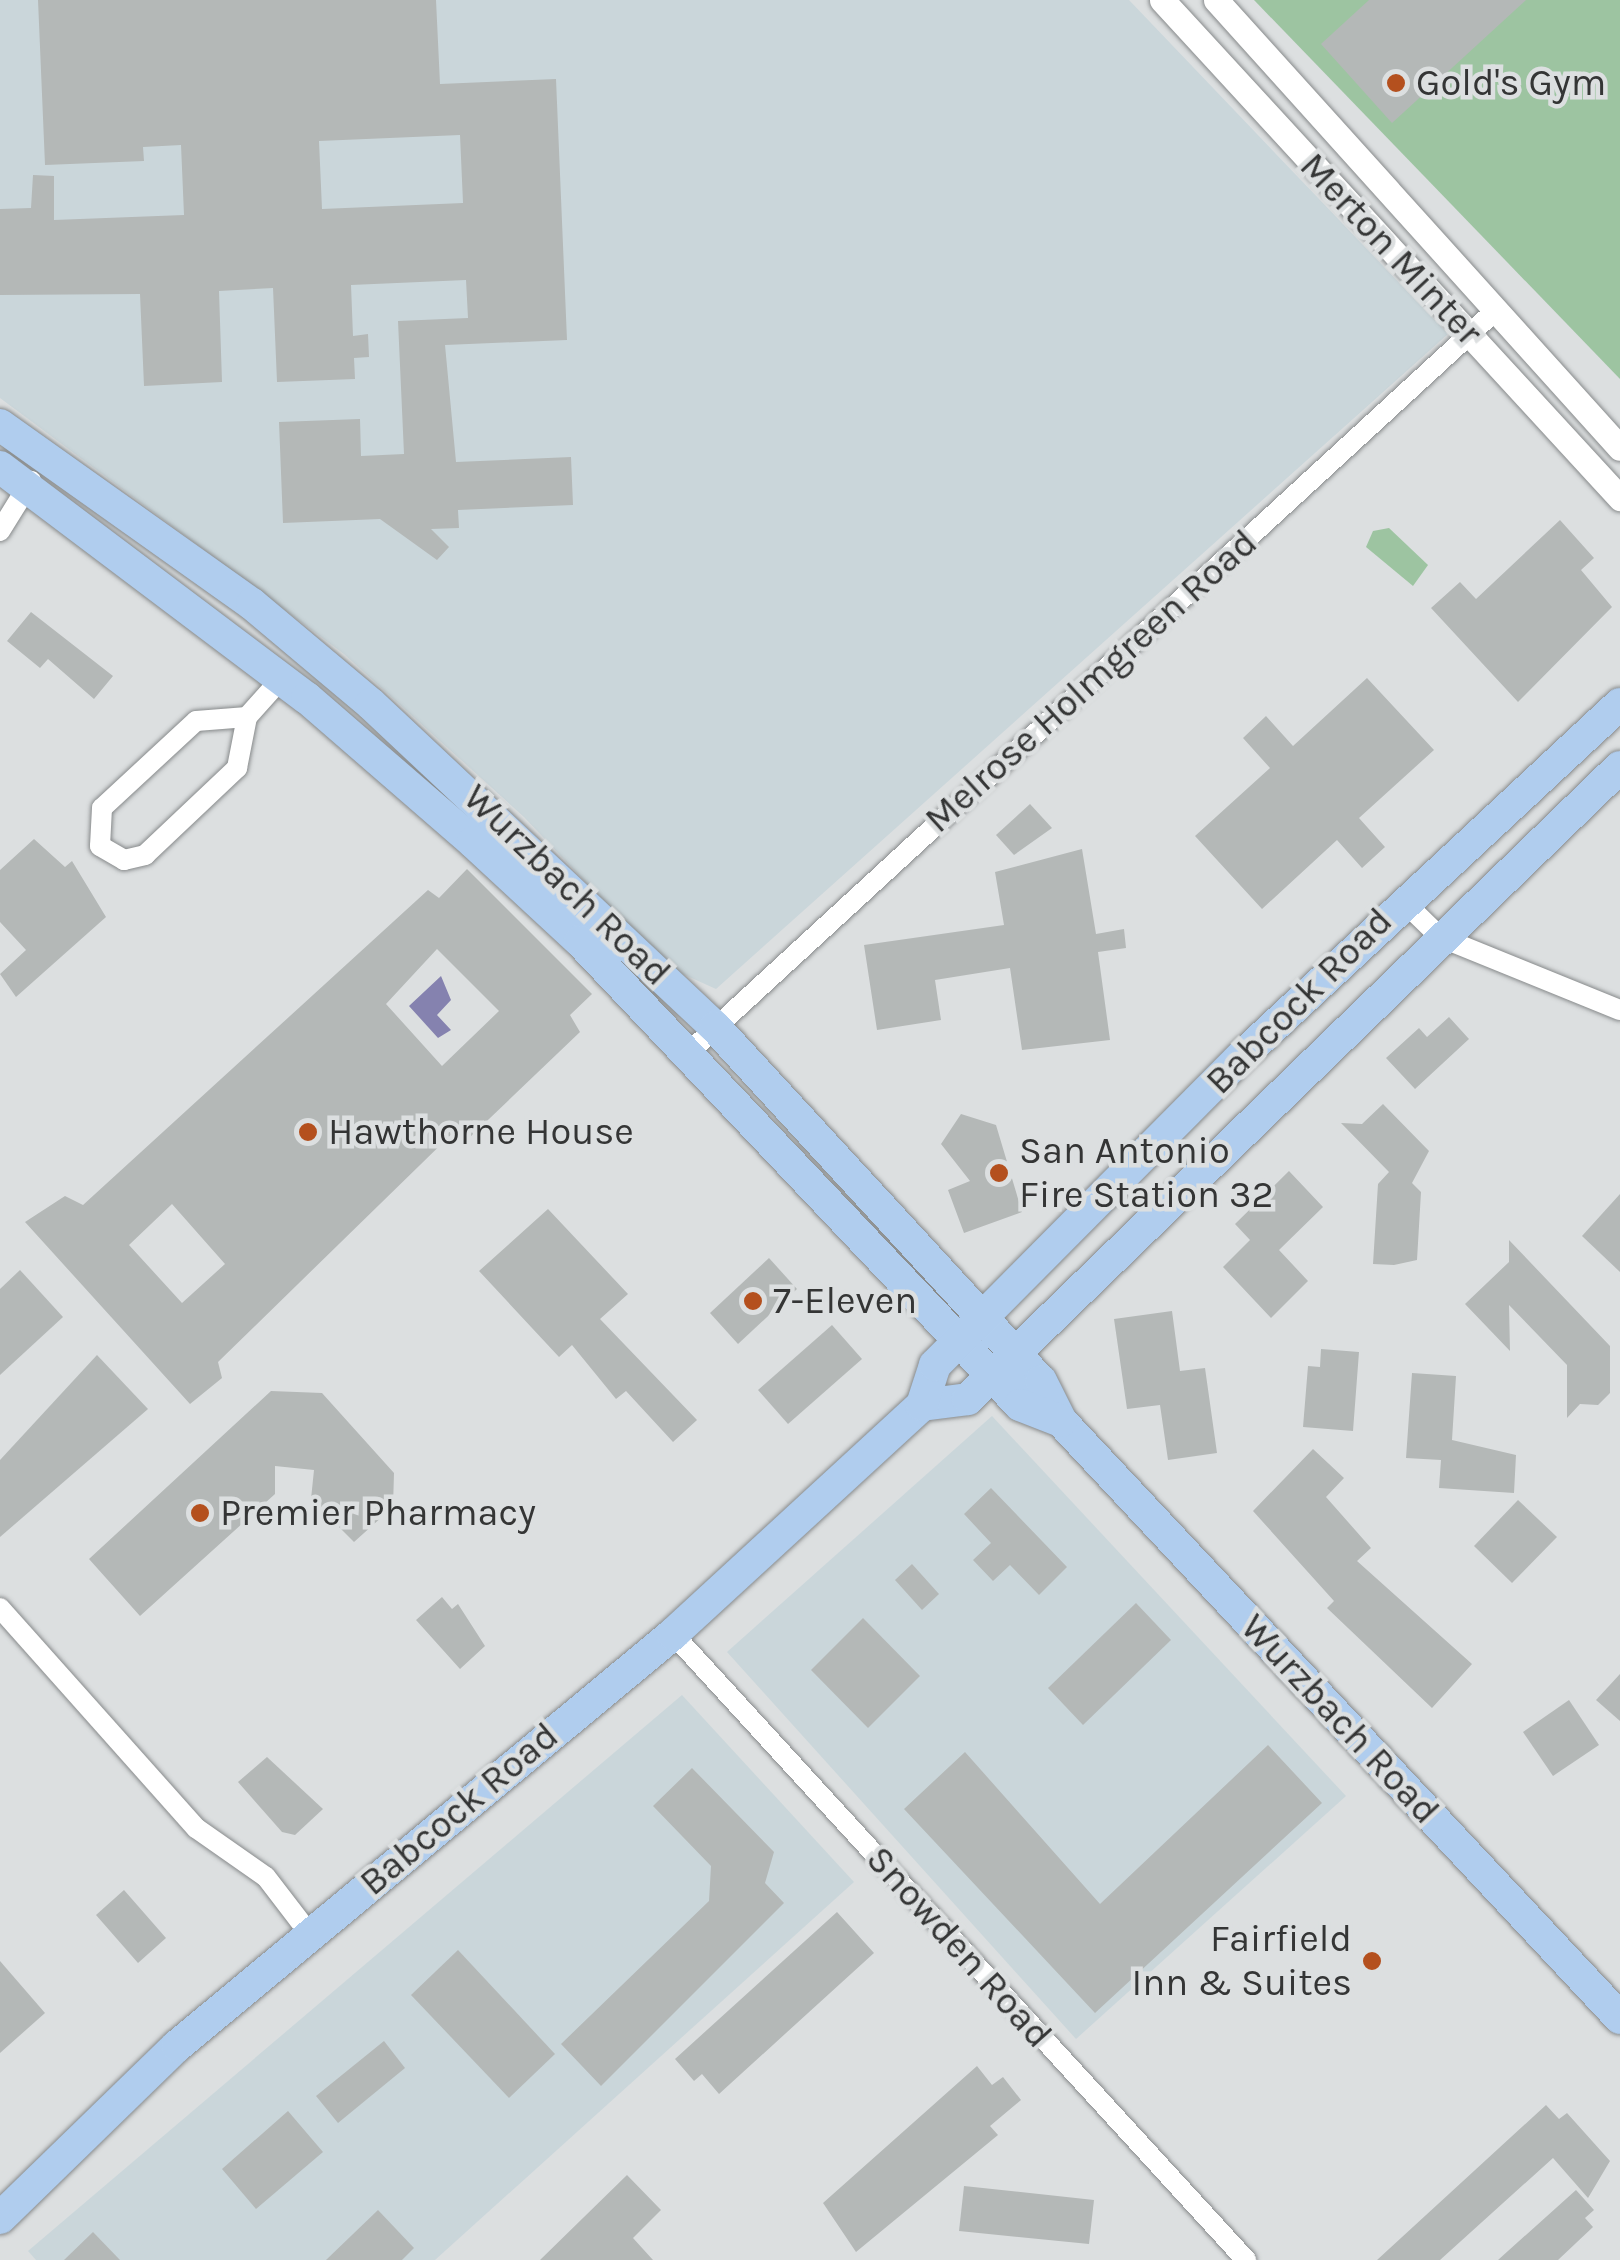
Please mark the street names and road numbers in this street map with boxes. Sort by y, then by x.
street label: Merton Minter [1290,143,1492,355]
street label: Melrose Holmgreen Road [915,520,1267,842]
street label: Wurzbach Road [454,775,680,995]
street label: Babcock Road [1196,898,1402,1104]
street label: Wurzbach Road [1231,1605,1449,1833]
street label: Babcock Road [351,1713,567,1905]
street label: Snowden Road [857,1837,1061,2057]

